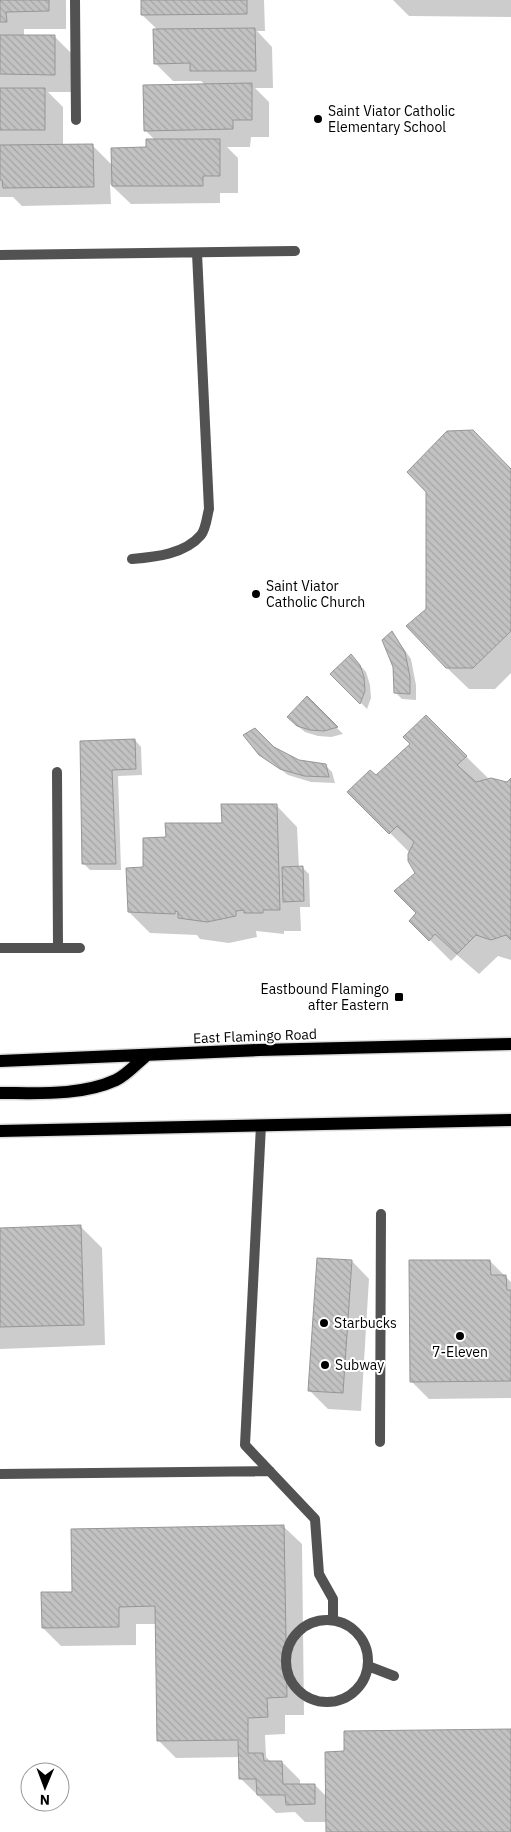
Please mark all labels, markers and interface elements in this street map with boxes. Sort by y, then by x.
place label: Saint Viator Catholic Elementary School [328,102,455,136]
marker: Saint Viator Catholic Elementary School [312,113,324,125]
place label: Saint Viator Catholic Church [266,577,365,611]
marker: Saint Viator Catholic Church [250,588,262,600]
place label: Eastbound Flamingo after Eastern [261,980,389,1014]
marker: Eastbound Flamingo after Eastern [393,991,405,1003]
street label: East Flamingo Road [193,1025,317,1047]
place label: Starbucks [334,1314,397,1332]
marker: Starbucks [318,1317,330,1329]
marker: 7-Eleven [454,1330,466,1342]
place label: 7-Eleven [432,1343,488,1361]
place label: Subway [335,1356,384,1374]
marker: Subway [319,1359,331,1371]
north arrow [20,1762,70,1812]
text: N [40,1791,50,1809]

